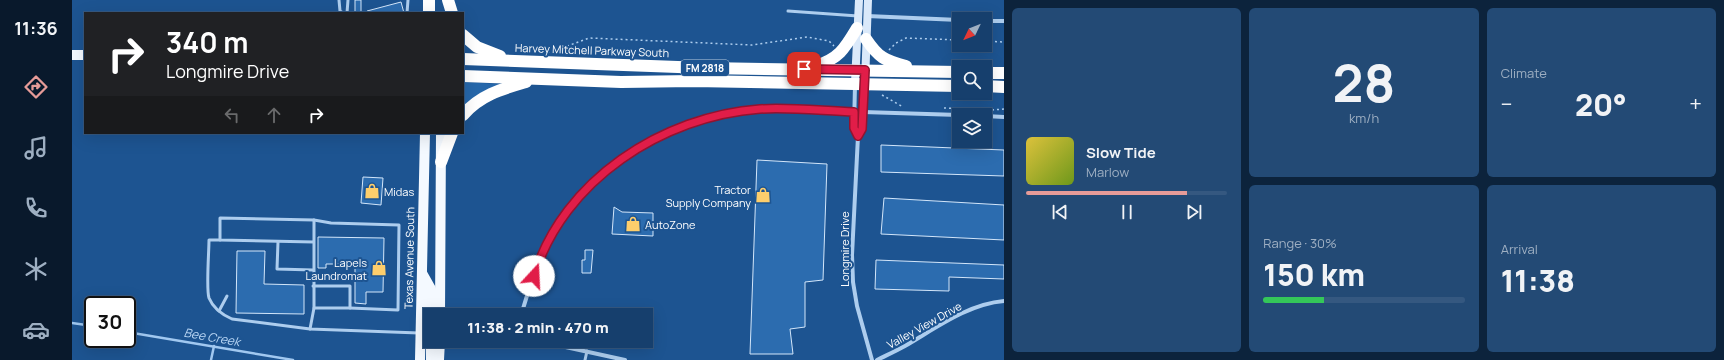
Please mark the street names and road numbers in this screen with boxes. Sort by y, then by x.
street label: Harvey Mitchell Parkway South [515,40,669,60]
road number: FM 2818 [681,60,729,76]
street label: Texas Avenue South [401,207,417,309]
street label: Longmire Drive [837,211,852,287]
street label: Valley View Drive [884,298,965,352]

